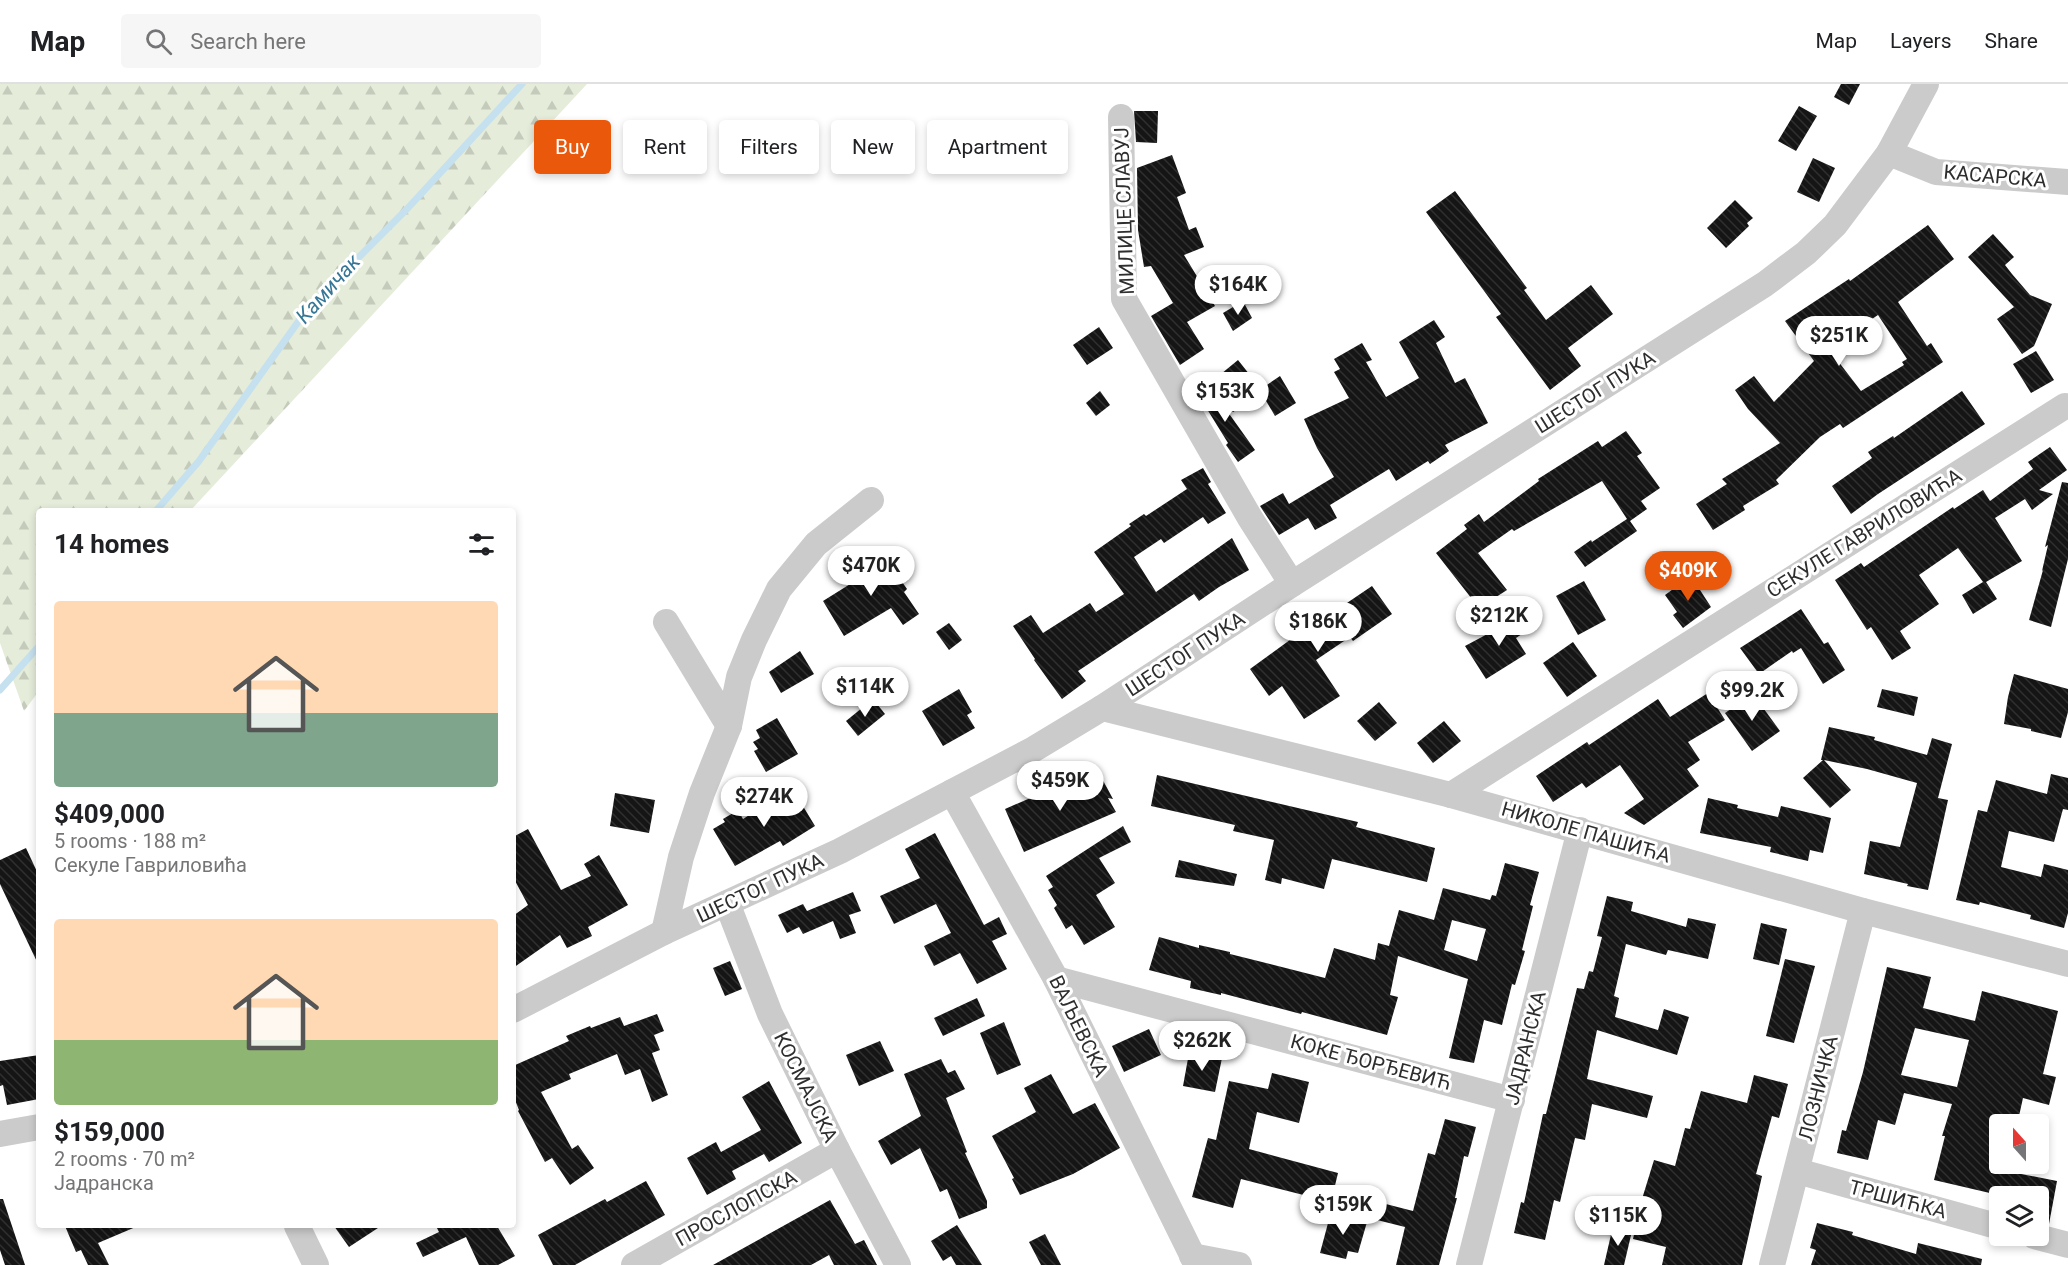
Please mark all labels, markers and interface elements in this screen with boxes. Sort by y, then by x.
search box [121,14,541,68]
text: Map [30,25,85,58]
icon: search [142,25,175,58]
text: Search here [190,29,306,54]
text: Map [1815,29,1857,53]
text: Layers [1890,29,1951,53]
text: Share [1984,29,2038,53]
chip: Buy [534,120,611,174]
chip: Rent [623,120,707,174]
chip: Filters [719,120,819,174]
chip: New [831,120,915,174]
chip: Apartment [927,120,1068,174]
street label: МИЛИЦЕ СЛАВУЈ [1109,127,1139,295]
street label: КАСАРСКА [1942,160,2048,192]
water label: Камичак [291,249,366,328]
pin: $164K [1196,265,1280,316]
text: $164K [1209,272,1267,296]
pin: $251K [1797,316,1881,367]
text: $251K [1810,323,1868,347]
street label: ШЕСТОГ ПУКА [1530,345,1660,439]
pin: $153K [1183,372,1267,423]
text: $153K [1196,379,1254,403]
street label: СЕКУЛЕ ГАВРИЛОВИЋА [1762,463,1966,603]
icon: filters [465,528,498,561]
text: 14 homes [54,529,169,559]
pin: $470K [829,546,913,597]
pin: $409K [1646,551,1730,602]
text: $470K [842,553,900,577]
text: $409K [1659,558,1717,582]
pin: $212K [1457,596,1541,647]
pin: $186K [1276,602,1360,653]
text: $212K [1470,603,1528,627]
street label: ШЕСТОГ ПУКА [1121,607,1249,701]
text: $186K [1289,609,1347,633]
icon: home [222,640,330,748]
pin: $114K [823,667,907,718]
pin: $99.2K [1703,671,1801,722]
text: $114K [836,674,894,698]
text: $99.2K [1720,678,1784,702]
pin: $459K [1018,761,1102,812]
text: $459K [1031,768,1089,792]
pin: $274K [722,777,806,828]
text: $274K [735,784,793,808]
street label: НИКОЛЕ ПАШИЋА [1499,796,1673,868]
text: $409,000 [54,799,165,829]
text: 5 rooms · 188 m² [54,829,206,853]
street label: ШЕСТОГ ПУКА [693,848,827,928]
text: Секуле Гавриловића [54,853,247,877]
icon: home [222,958,330,1066]
street label: ВАЉЕВСКА [1044,971,1114,1081]
street label: ЈАДРАНСКА [1499,989,1551,1107]
pin: $262K [1160,1021,1244,1072]
street label: КОСМАЈСКА [769,1028,843,1146]
text: $262K [1173,1028,1231,1052]
street label: КОКЕ ЂОРЂЕВИЋ [1288,1029,1454,1095]
street label: ЛОЗНИЧКА [1793,1033,1843,1143]
north arrow [1989,1114,2049,1174]
map controls [1989,1114,2049,1246]
text: $159,000 [54,1117,165,1147]
text: 2 rooms · 70 m² [54,1147,195,1171]
street label: ПРОСЛОПСКА [671,1165,801,1251]
text: Јадранска [54,1171,154,1195]
street label: ТРШИЋКА [1847,1175,1949,1223]
pin: $159K [1301,1185,1385,1236]
button: layers [1989,1186,2049,1246]
text: $159K [1314,1192,1372,1216]
pin: $115K [1576,1196,1660,1247]
text: $115K [1589,1203,1647,1227]

